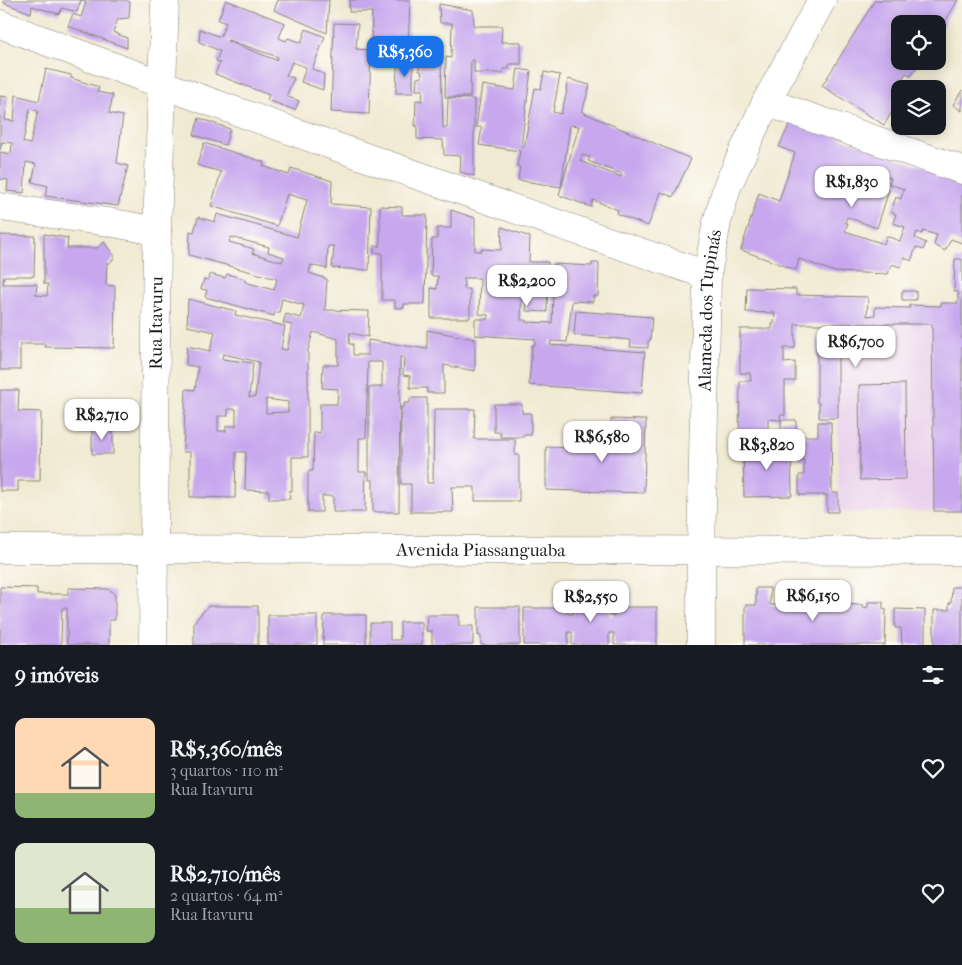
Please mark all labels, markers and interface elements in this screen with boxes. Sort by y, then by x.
map controls [891,15,946,135]
button: locate [891,15,946,70]
pin: R$5,360 [359,36,451,78]
text: R$5,360 [378,42,432,61]
button: layers [891,80,946,135]
pin: R$1,830 [806,166,898,208]
text: R$1,830 [826,172,878,191]
street label: Alameda dos Tupinás [694,227,726,393]
pin: R$2,200 [481,264,573,307]
text: R$2,200 [498,271,556,290]
street label: Rua Itavuru [146,276,168,370]
pin: R$6,700 [810,326,902,368]
text: R$6,700 [828,332,884,351]
pin: R$2,710 [56,398,148,441]
text: R$2,710 [75,405,129,424]
pin: R$6,580 [556,420,648,463]
text: R$6,580 [574,427,630,446]
pin: R$3,820 [721,428,813,471]
text: R$3,820 [739,435,795,454]
street label: Avenida Piassanguaba [395,540,566,561]
pin: R$2,550 [545,580,637,623]
pin: R$6,150 [767,580,859,622]
text: R$6,150 [786,586,840,605]
text: R$2,550 [564,587,618,606]
icon: filters [919,661,947,689]
text: 9 imóveis [15,663,99,687]
text: R$5,360/mês [170,737,282,761]
icon: home [55,738,115,798]
icon: heart [919,754,947,782]
text: 3 quartos · 110 m² [170,761,283,780]
text: Rua Itavuru [170,780,253,799]
text: R$2,710/mês [170,862,281,886]
icon: home [55,863,115,923]
icon: heart [919,879,947,907]
text: 2 quartos · 64 m² [170,886,282,905]
text: Rua Itavuru [170,905,253,924]

